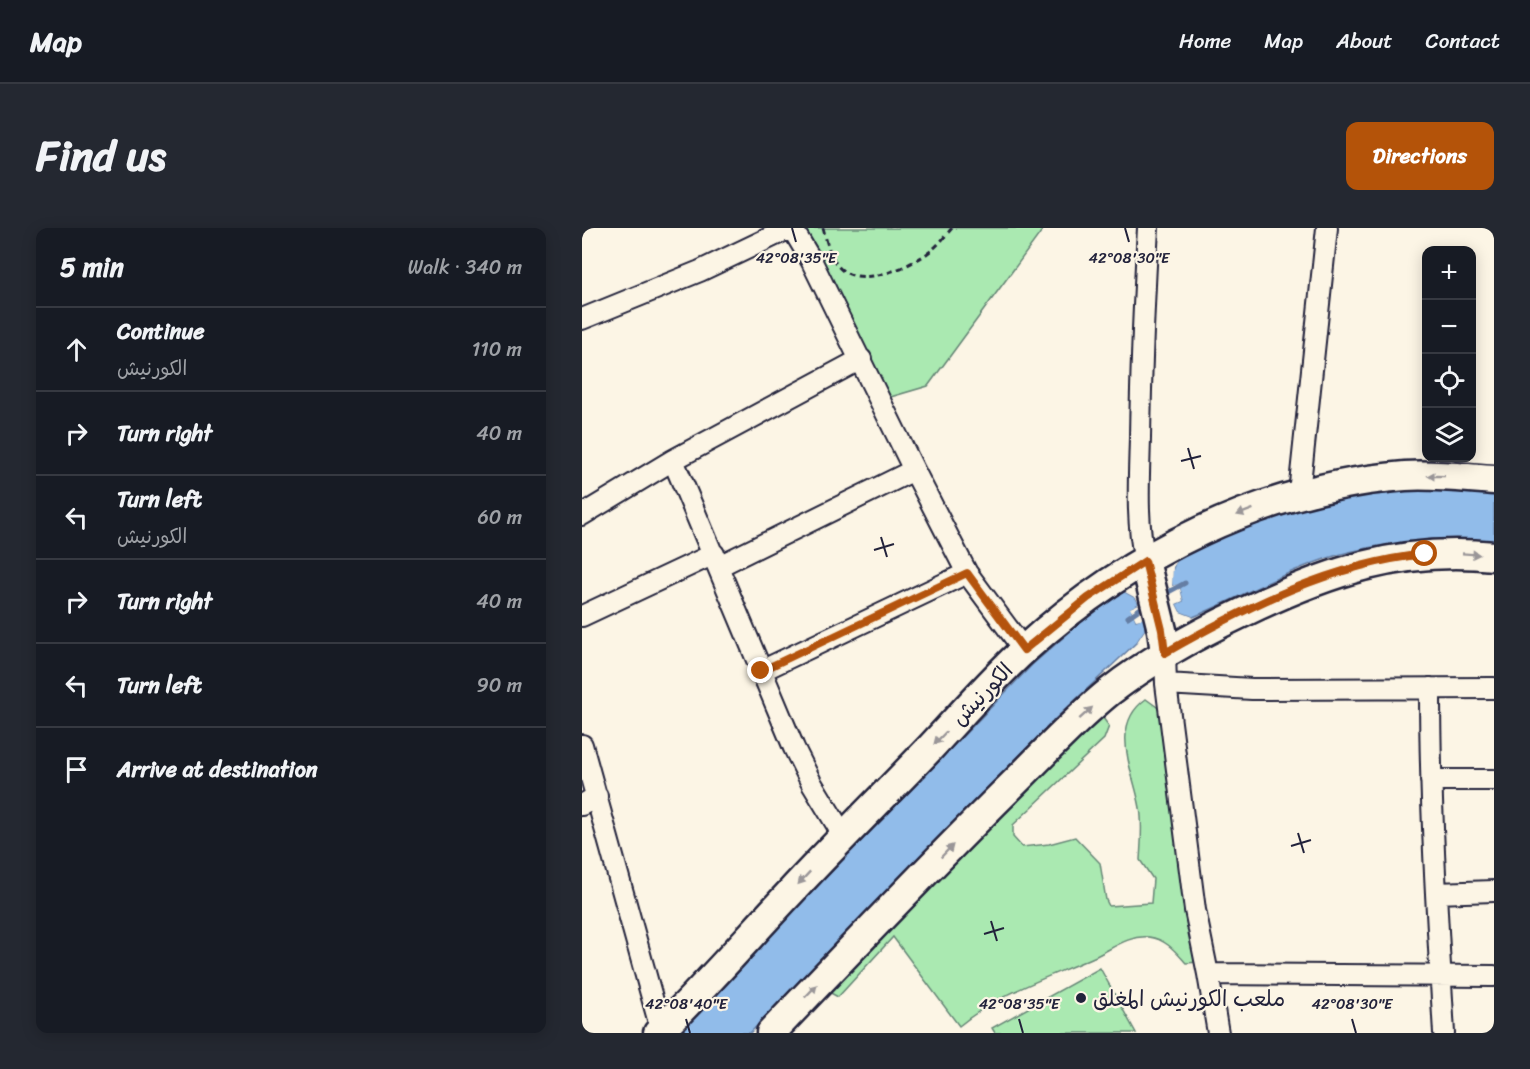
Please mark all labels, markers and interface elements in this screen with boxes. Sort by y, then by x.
text: Map [30,17,82,66]
text: Home [1179,22,1231,60]
text: Map [1264,22,1303,60]
text: About [1336,22,1393,60]
text: Contact [1426,22,1500,60]
text: Find us [36,119,166,193]
button: Directions [1346,122,1494,190]
text: 5 min [60,244,124,290]
text: 42°08'35"E [756,245,838,271]
text: 42°08'30"E [1089,245,1171,271]
map controls [1422,246,1476,462]
button: + [1422,246,1476,300]
text: Walk · 340 m [408,250,522,285]
button: − [1422,300,1476,354]
text: Continue [117,312,205,351]
text: 110 m [472,332,522,367]
icon: ahead [60,333,93,366]
text: الكورنيش [117,351,187,386]
button: locate [1422,354,1476,408]
button: layers [1422,408,1476,462]
text: Turn right [117,414,212,453]
text: 40 m [476,416,522,451]
icon: right [60,417,93,450]
one-way arrow [1426,472,1445,481]
text: Turn left [117,480,202,519]
text: 60 m [477,500,522,535]
icon: left [60,501,93,534]
one-way arrow [1236,507,1254,517]
text: الكورنيش [117,519,187,554]
route start [1411,540,1437,566]
one-way arrow [1461,550,1480,559]
text: Turn right [117,582,212,621]
text: 40 m [476,584,522,619]
icon: right [60,585,93,618]
street label: الكورنيش [941,653,1023,735]
route end [747,657,773,683]
text: Turn left [117,666,202,705]
text: 90 m [477,668,522,703]
icon: left [60,669,93,702]
one-way arrow [1078,707,1092,721]
one-way arrow [933,730,947,744]
text: Arrive at destination [117,750,318,789]
icon: arrive [60,753,93,786]
one-way arrow [940,843,954,858]
one-way arrow [797,870,811,885]
place label: ملعب الكورنيش المغلق [1093,979,1285,1018]
one-way arrow [804,984,818,998]
text: 42°08'40"E [645,991,729,1017]
text: 42°08'35"E [979,991,1061,1017]
marker: ملعب الكورنيش المغلق [1074,991,1088,1005]
text: 42°08'30"E [1312,991,1394,1017]

